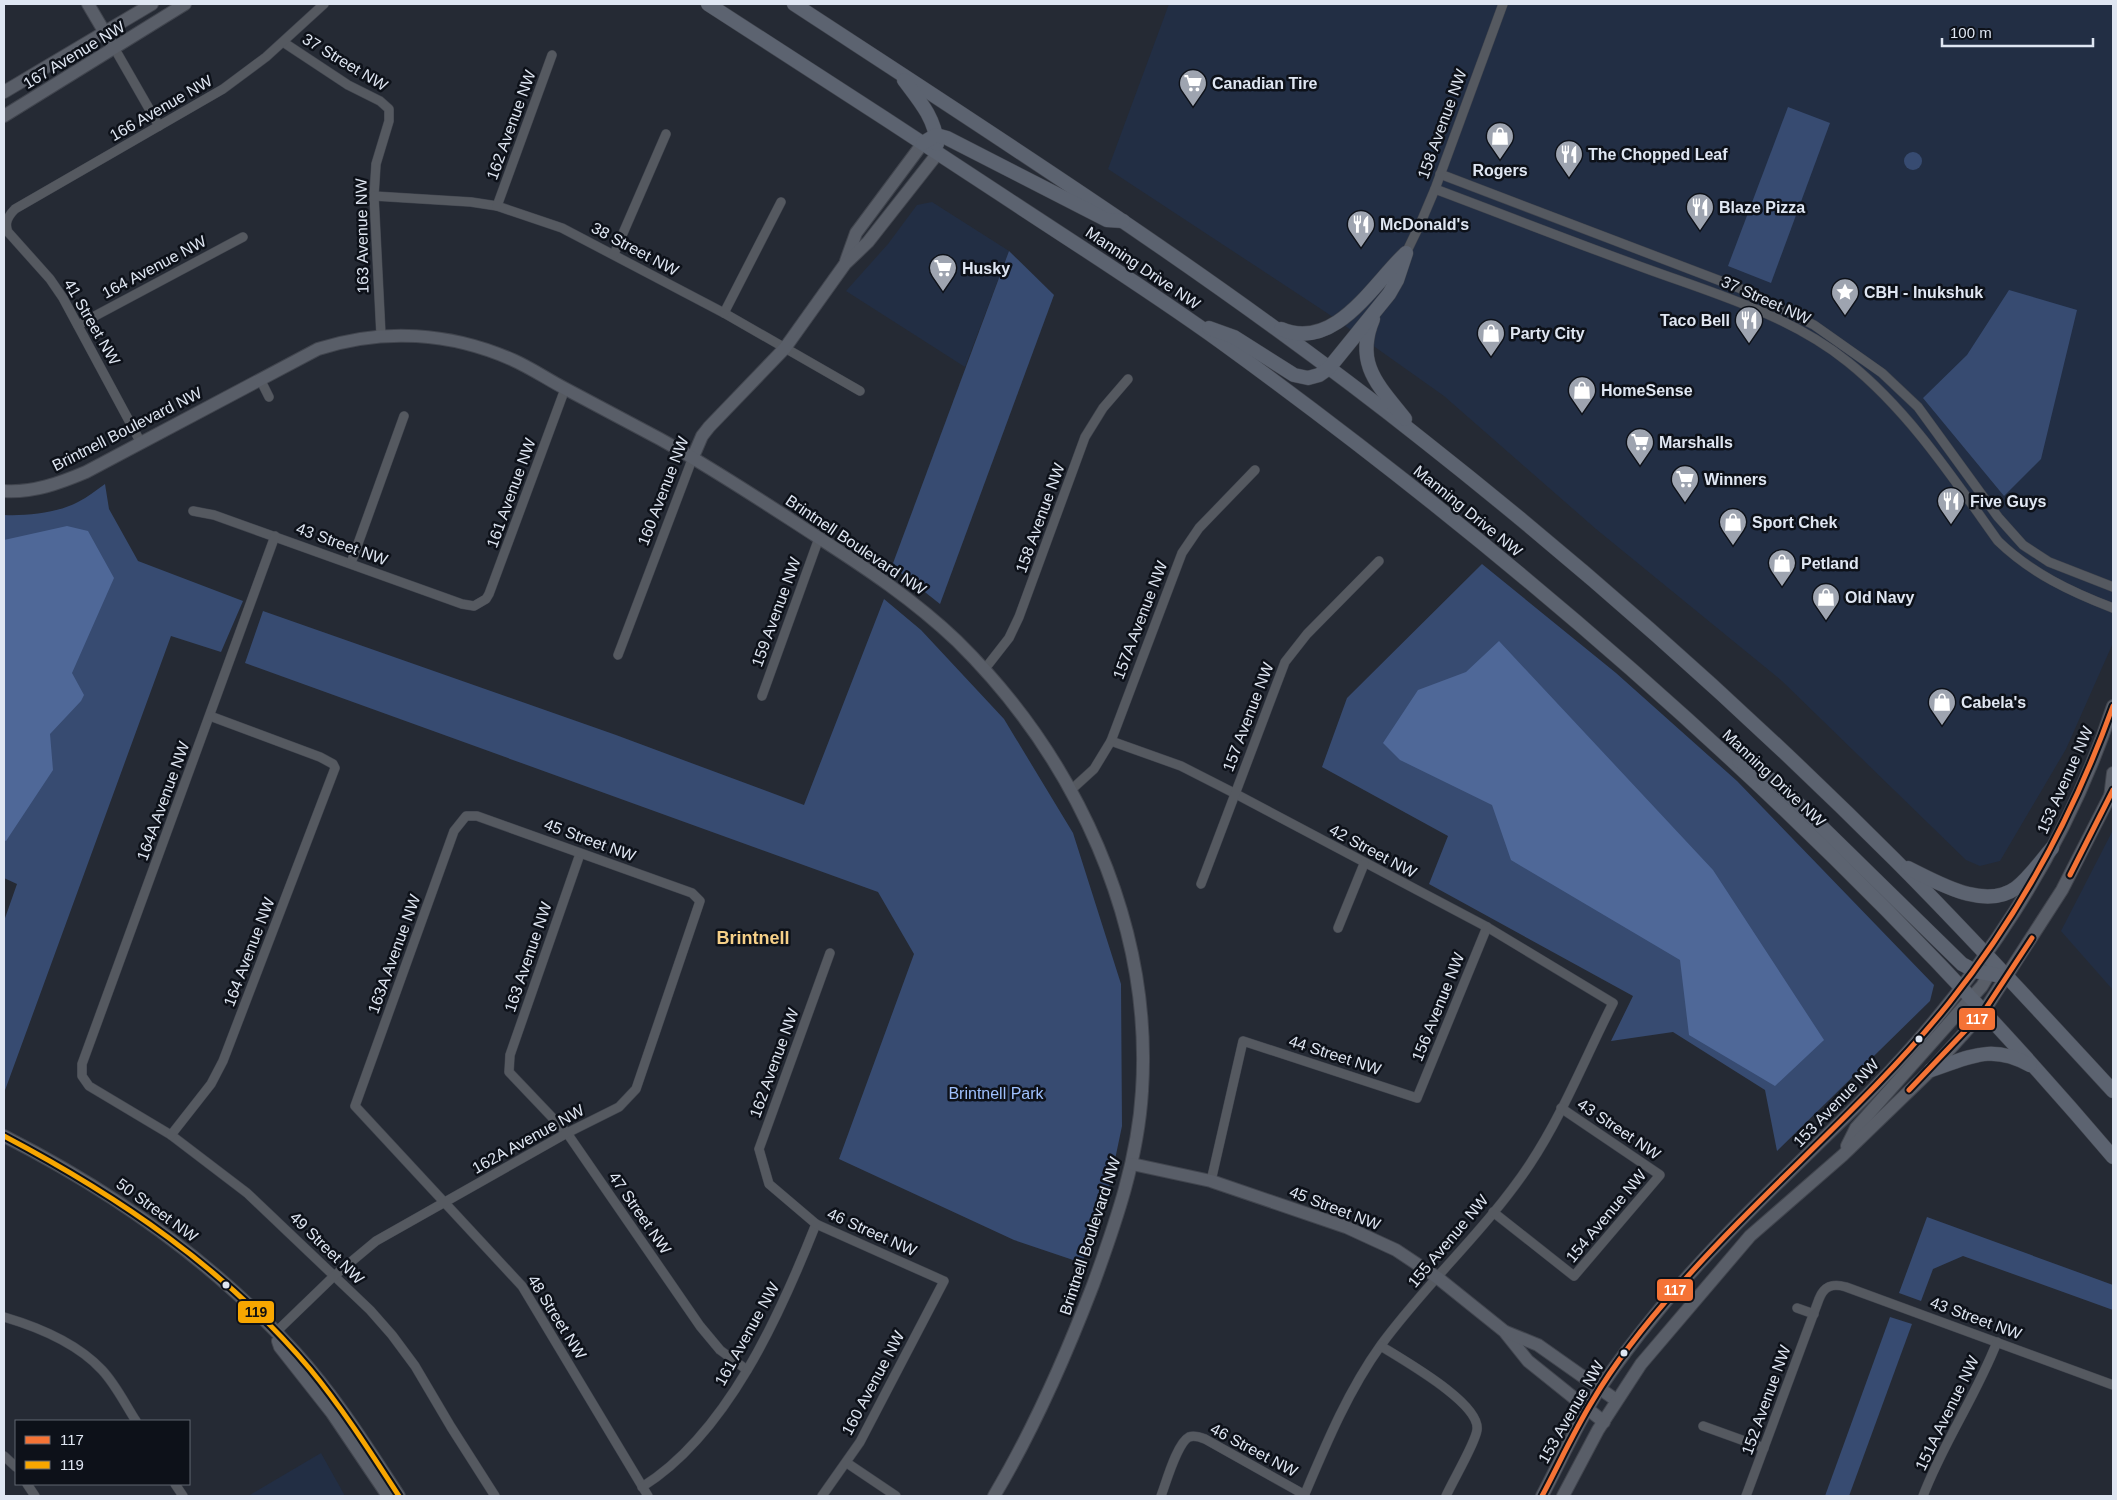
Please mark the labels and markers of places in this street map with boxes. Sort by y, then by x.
supermarket icon: Canadian Tire [1178,68,1208,107]
place label: Canadian Tire [1212,75,1318,92]
shop icon: Rogers [1485,121,1515,160]
restaurant icon: The Chopped Leaf [1554,139,1584,178]
place label: The Chopped Leaf [1588,146,1728,163]
place label: Rogers [1472,162,1528,179]
restaurant icon: Blaze Pizza [1685,192,1715,231]
place label: Blaze Pizza [1719,199,1805,216]
restaurant icon: McDonald's [1346,209,1376,248]
place label: McDonald's [1380,216,1469,233]
supermarket icon: Husky [928,253,958,292]
place label: Husky [962,260,1010,277]
place icon: CBH - Inukshuk [1830,277,1860,316]
place label: CBH - Inukshuk [1864,284,1983,301]
restaurant icon: Taco Bell [1734,305,1764,344]
place label: Taco Bell [1660,312,1730,329]
shop icon: Party City [1476,318,1506,357]
place label: Party City [1510,325,1585,342]
shop icon: HomeSense [1567,375,1597,414]
place label: HomeSense [1601,382,1693,399]
supermarket icon: Marshalls [1625,427,1655,466]
place label: Marshalls [1659,434,1733,451]
supermarket icon: Winners [1670,464,1700,503]
place label: Winners [1704,471,1767,488]
restaurant icon: Five Guys [1936,486,1966,525]
place label: Five Guys [1970,493,2047,510]
shop icon: Sport Chek [1718,507,1748,546]
place label: Sport Chek [1752,514,1837,531]
shop icon: Petland [1767,548,1797,587]
place label: Petland [1801,555,1859,572]
shop icon: Old Navy [1811,582,1841,621]
place label: Old Navy [1845,589,1914,606]
shop icon: Cabela's [1927,687,1957,726]
place label: Cabela's [1961,694,2026,711]
unlabelled marker [1914,1034,1924,1044]
unlabelled marker [221,1280,231,1290]
unlabelled marker [1619,1348,1629,1358]

